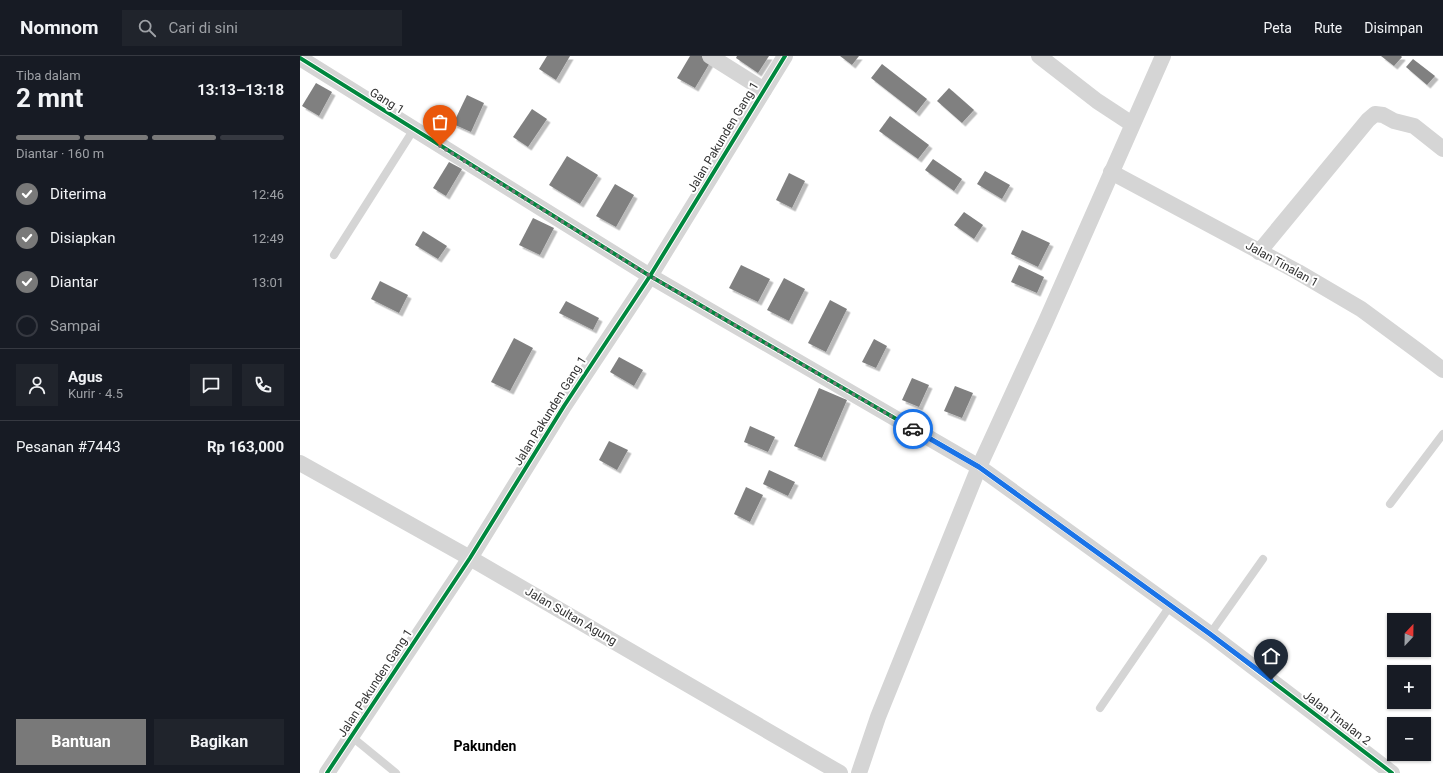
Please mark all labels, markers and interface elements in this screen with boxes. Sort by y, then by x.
search box [122,10,402,46]
text: Nomnom [20,16,98,39]
icon: search [136,17,158,39]
text: Cari di sini [168,19,238,37]
text: Peta [1264,20,1292,36]
text: Rute [1314,20,1342,36]
text: Disimpan [1364,20,1423,36]
text: Tiba dalam [16,68,81,83]
street label: Jalan Pakunden Gang 1 [685,79,761,195]
text: 13:13–13:18 [197,81,284,99]
text: 2 mnt [16,83,83,113]
street label: Gang 1 [367,85,407,117]
pin [423,105,457,146]
icon: bag [429,111,451,133]
text: Diantar · 160 m [16,146,104,161]
icon: check [16,183,38,205]
text: Diterima [50,185,106,203]
text: 12:46 [252,187,284,202]
icon: check [16,227,38,249]
text: Disiapkan [50,229,116,247]
text: 12:49 [252,231,284,246]
street label: Jalan Tinalan 1 [1243,238,1321,290]
icon: check [16,271,38,293]
text: Diantar [50,273,98,291]
text: 13:01 [252,275,284,290]
text: Sampai [50,317,100,335]
street label: Jalan Pakunden Gang 1 [511,354,589,468]
button: person [16,364,58,406]
button: chat [190,364,232,406]
button: phone [242,364,284,406]
text: Agus [68,368,103,386]
text: Kurir · 4.5 [68,386,123,401]
courier [893,409,933,449]
icon: car [902,418,924,440]
text: Pesanan #7443 [16,438,121,456]
text: Rp 163,000 [207,438,284,456]
street label: Jalan Sultan Agung [523,584,619,648]
north arrow [1387,613,1431,657]
map controls [1387,613,1431,761]
street label: Jalan Pakunden Gang 1 [335,626,415,740]
pin [1254,639,1288,680]
icon: home [1260,645,1282,667]
button: + [1387,665,1431,709]
street label: Jalan Tinalan 2 [1300,688,1374,748]
button: − [1387,717,1431,761]
button: Bantuan [16,719,146,765]
button: Bagikan [154,719,284,765]
district label: Pakunden [454,738,517,754]

